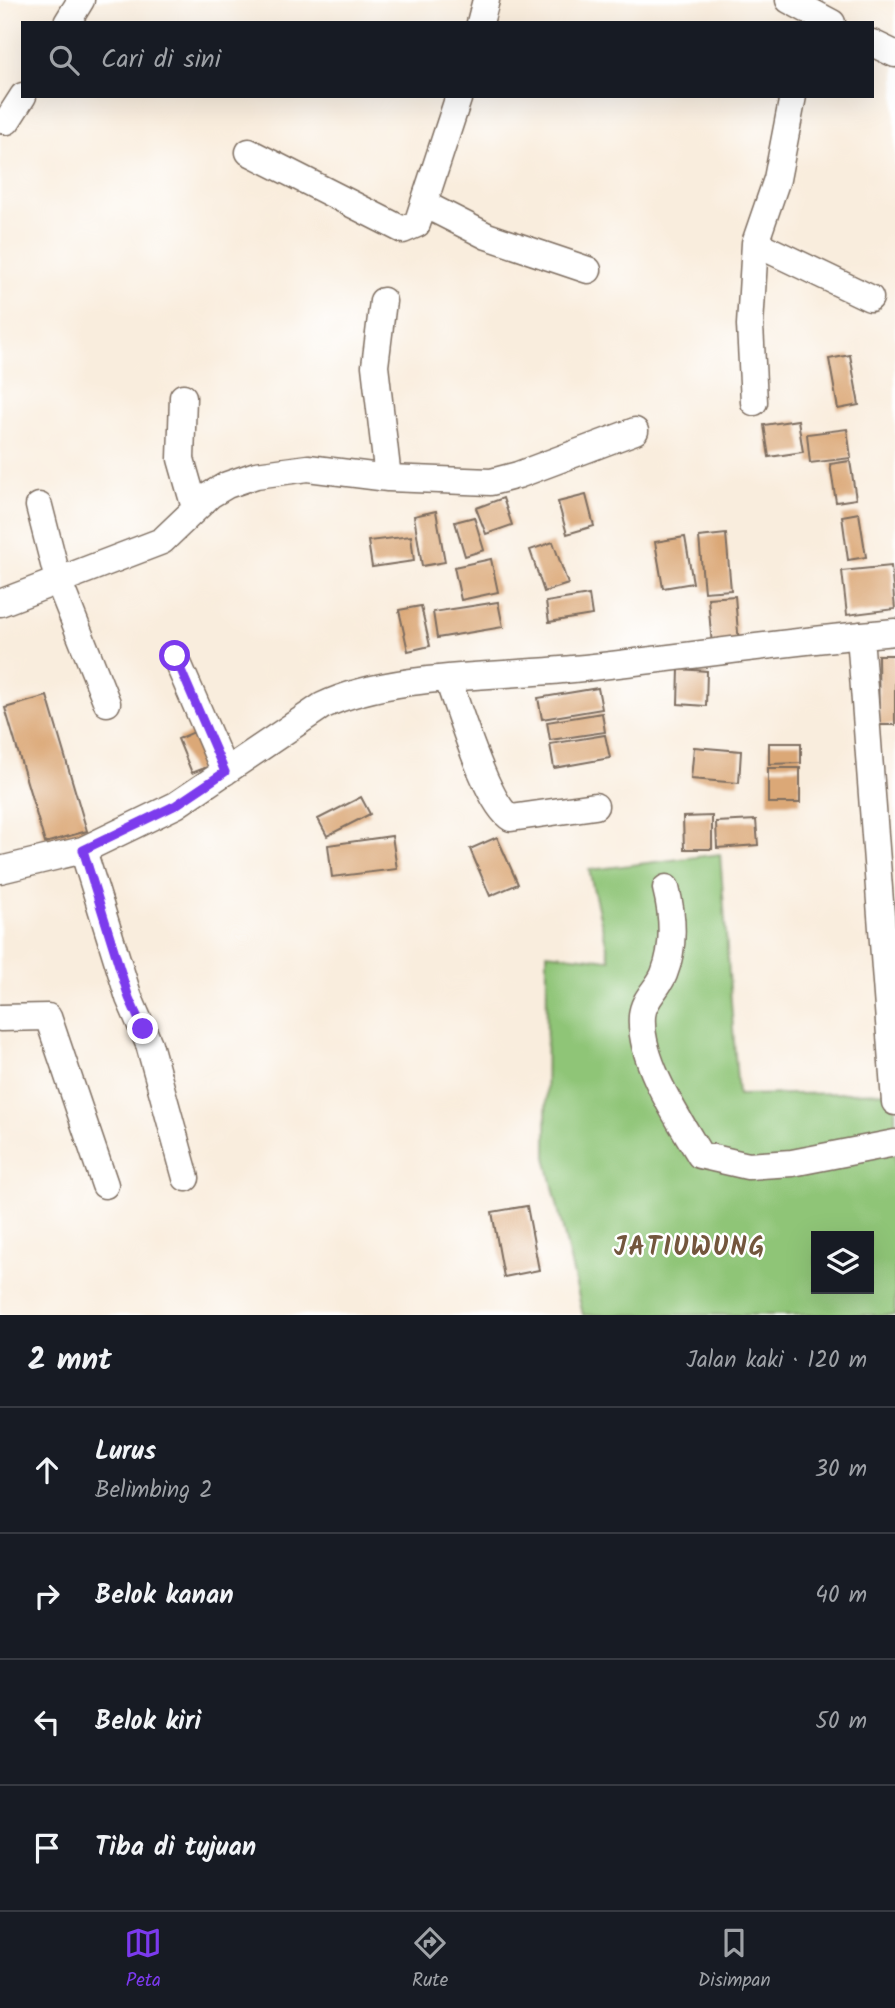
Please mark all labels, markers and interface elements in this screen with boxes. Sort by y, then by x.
search box [21,21,874,98]
text: Cari di sini [101,39,221,81]
icon: search [45,41,83,79]
route start [159,640,190,671]
route end [127,1013,158,1044]
district label: JATIUWUNG [614,1227,766,1269]
map controls [811,1231,874,1294]
button: layers [811,1231,874,1294]
text: 2 mnt [28,1337,112,1385]
text: Jalan kaki · 120 m [686,1343,867,1379]
text: Lurus [95,1431,156,1473]
icon: ahead [28,1451,66,1489]
text: 30 m [815,1452,867,1488]
text: Belimbing 2 [95,1473,213,1509]
text: Belok kanan [95,1575,234,1617]
icon: right [28,1577,66,1615]
text: 40 m [815,1578,867,1614]
text: Belok kiri [95,1701,201,1743]
icon: left [28,1703,66,1741]
text: 50 m [816,1704,867,1740]
text: Tiba di tujuan [95,1827,256,1869]
icon: arrive [28,1829,66,1867]
tab: Peta [124,1924,162,1996]
tab: Rute [411,1924,449,1996]
tab: Disimpan [698,1924,771,1996]

